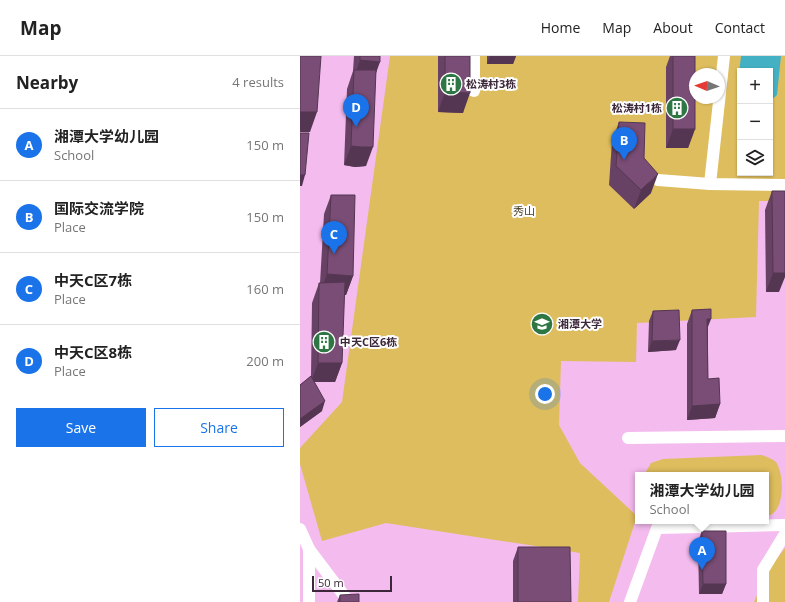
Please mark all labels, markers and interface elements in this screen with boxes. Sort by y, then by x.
text: Map [20,15,61,41]
text: Home [541,18,580,37]
text: Map [602,18,631,37]
text: About [653,18,693,37]
text: Contact [715,18,765,37]
north arrow [689,68,725,104]
map controls [737,68,773,176]
button: + [737,68,773,104]
text: Nearby [16,71,78,94]
building icon: 松涛村3栋 [438,71,464,97]
text: 4 results [232,73,284,91]
place label: 松涛村3栋 [466,76,516,91]
pin: D [343,94,369,127]
building icon: 松涛村1栋 [664,95,690,121]
place label: 松涛村1栋 [612,100,662,115]
button: − [737,104,773,140]
text: 湘潭大学幼儿园 [54,126,159,146]
pin: B [611,127,637,160]
text: A [25,136,33,154]
text: 150 m [246,136,284,154]
button: layers [737,140,773,176]
text: School [54,146,94,164]
text: 国际交流学院 [54,198,144,218]
park label: 秀山 [513,203,535,218]
text: B [25,208,33,226]
text: 150 m [246,208,284,226]
text: Place [54,218,86,236]
pin: C [321,221,347,254]
text: 中天C区7栋 [54,270,132,290]
text: C [25,280,33,298]
text: 160 m [246,280,284,298]
text: Place [54,290,86,308]
school or university icon: 湘潭大学 [529,311,555,337]
place label: 湘潭大学 [558,316,602,331]
building icon: 中天C区6栋 [311,329,337,355]
place label: 中天C区6栋 [340,334,397,349]
text: 中天C区8栋 [54,342,132,362]
text: D [24,352,34,370]
text: 200 m [246,352,284,370]
text: Place [54,362,86,380]
your location [535,384,555,404]
button: Save [16,408,146,447]
button: Share [154,408,284,447]
popup [635,472,769,524]
text: 湘潭大学幼儿园 [649,480,755,500]
text: School [649,500,690,518]
pin: A [689,537,715,570]
scale bar [312,574,392,593]
text: 50 m [318,575,344,590]

